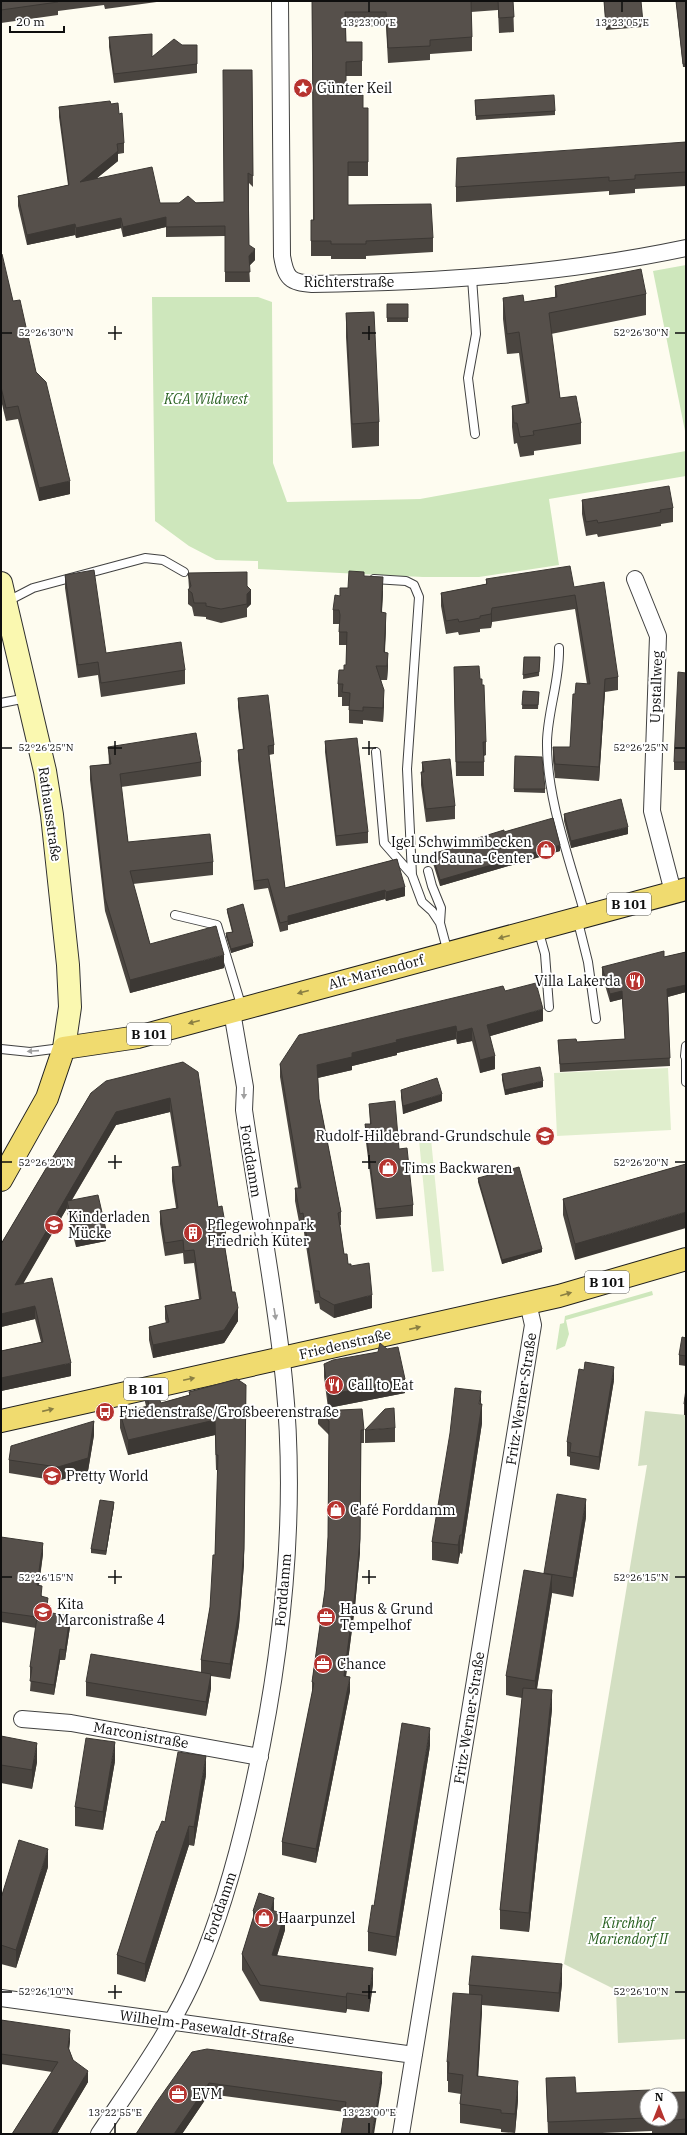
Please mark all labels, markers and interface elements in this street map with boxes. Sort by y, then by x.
scale bar [10,8,64,34]
text: 20 m [16,14,45,29]
text: 13°23'00"E [342,16,396,29]
text: 13°23'05"E [595,16,649,29]
place icon: Günter Keil [292,77,314,99]
place label: Günter Keil [317,79,392,97]
street label: Richterstraße [304,273,394,291]
text: 52°26'30"N [19,326,74,339]
text: 52°26'30"N [614,326,669,339]
park label: KGA Wildwest [163,390,249,408]
street label: Upstallweg [646,650,666,724]
text: 52°26'25"N [19,741,74,754]
text: 52°26'25"N [614,741,669,754]
street label: Rathausstraße [34,765,66,863]
place label: Igel Schwimmbecken und Sauna-Center [391,833,533,867]
shop icon: Igel Schwimmbecken und Sauna-Center [535,839,557,861]
road number: B 101 [607,893,651,915]
one-way arrow [498,935,511,941]
street label: Alt-Mariendorf [326,950,427,993]
restaurant icon: Villa Lakerda [624,970,646,992]
place label: Villa Lakerda [534,972,621,990]
one-way arrow [296,989,308,995]
one-way arrow [188,1019,200,1025]
road number: B 101 [127,1023,171,1045]
one-way arrow [27,1048,39,1055]
one-way arrow [241,1087,247,1100]
street label: Forddamm [236,1123,266,1199]
school or university icon: Rudolf-Hildebrand-Grundschule [534,1125,556,1147]
place label: Rudolf-Hildebrand-Grundschule [315,1127,531,1145]
text: 52°26'20"N [19,1156,74,1169]
text: 52°26'20"N [614,1156,669,1169]
shop icon: Tims Backwaren [377,1157,399,1179]
place label: Tims Backwaren [402,1159,512,1177]
place label: Kinderladen Mücke [68,1208,150,1242]
school or university icon: Kinderladen Mücke [43,1214,65,1236]
place label: Pflegewohnpark Friedrich Küter [207,1216,315,1250]
building icon: Pflegewohnpark Friedrich Küter [182,1222,204,1244]
road number: B 101 [585,1271,629,1293]
one-way arrow [560,1291,572,1297]
one-way arrow [272,1308,278,1320]
street label: Friedenstraße [297,1325,393,1363]
one-way arrow [409,1325,422,1331]
street label: Fritz-Werner-Straße [502,1332,540,1466]
restaurant icon: Call to Eat [323,1374,345,1396]
one-way arrow [182,1376,195,1382]
place label: Call to Eat [348,1376,414,1394]
road number: B 101 [124,1378,168,1400]
bus stop icon: Friedenstraße/Großbeerenstraße [94,1401,116,1423]
place label: Friedenstraße/Großbeerenstraße [119,1403,339,1421]
one-way arrow [42,1407,54,1413]
school or university icon: Pretty World [41,1465,63,1487]
place label: Pretty World [66,1467,149,1485]
shop icon: Café Forddamm [325,1499,347,1521]
place label: Café Forddamm [350,1501,456,1519]
street label: Forddamm [271,1553,295,1627]
text: 52°26'15"N [19,1571,74,1584]
text: 52°26'15"N [614,1571,669,1584]
place label: Kita Marconistraße 4 [57,1595,165,1629]
place label: Haus & Grund Tempelhof [340,1600,434,1634]
school or university icon: Kita Marconistraße 4 [32,1601,54,1623]
office icon: Haus & Grund Tempelhof [315,1606,337,1628]
street label: Fritz-Werner-Straße [450,1651,488,1785]
office icon: Chance [312,1653,334,1675]
place label: Chance [337,1655,386,1673]
street label: Marconistraße [92,1718,190,1752]
street label: Forddamm [200,1869,240,1945]
shop icon: Haarpunzel [253,1907,275,1929]
place label: Haarpunzel [278,1909,355,1927]
park label: Kirchhof Mariendorf II [587,1914,670,1948]
text: 52°26'10"N [19,1985,74,1998]
text: 52°26'10"N [614,1985,669,1998]
street label: Wilhelm-Pasewaldt-Straße [118,2006,296,2048]
office icon: EVM [167,2083,189,2105]
place label: EVM [192,2085,222,2103]
north arrow [639,2087,679,2127]
text: N [655,2090,664,2104]
text: 13°22'55"E [88,2106,142,2119]
text: 13°23'00"E [342,2106,396,2119]

